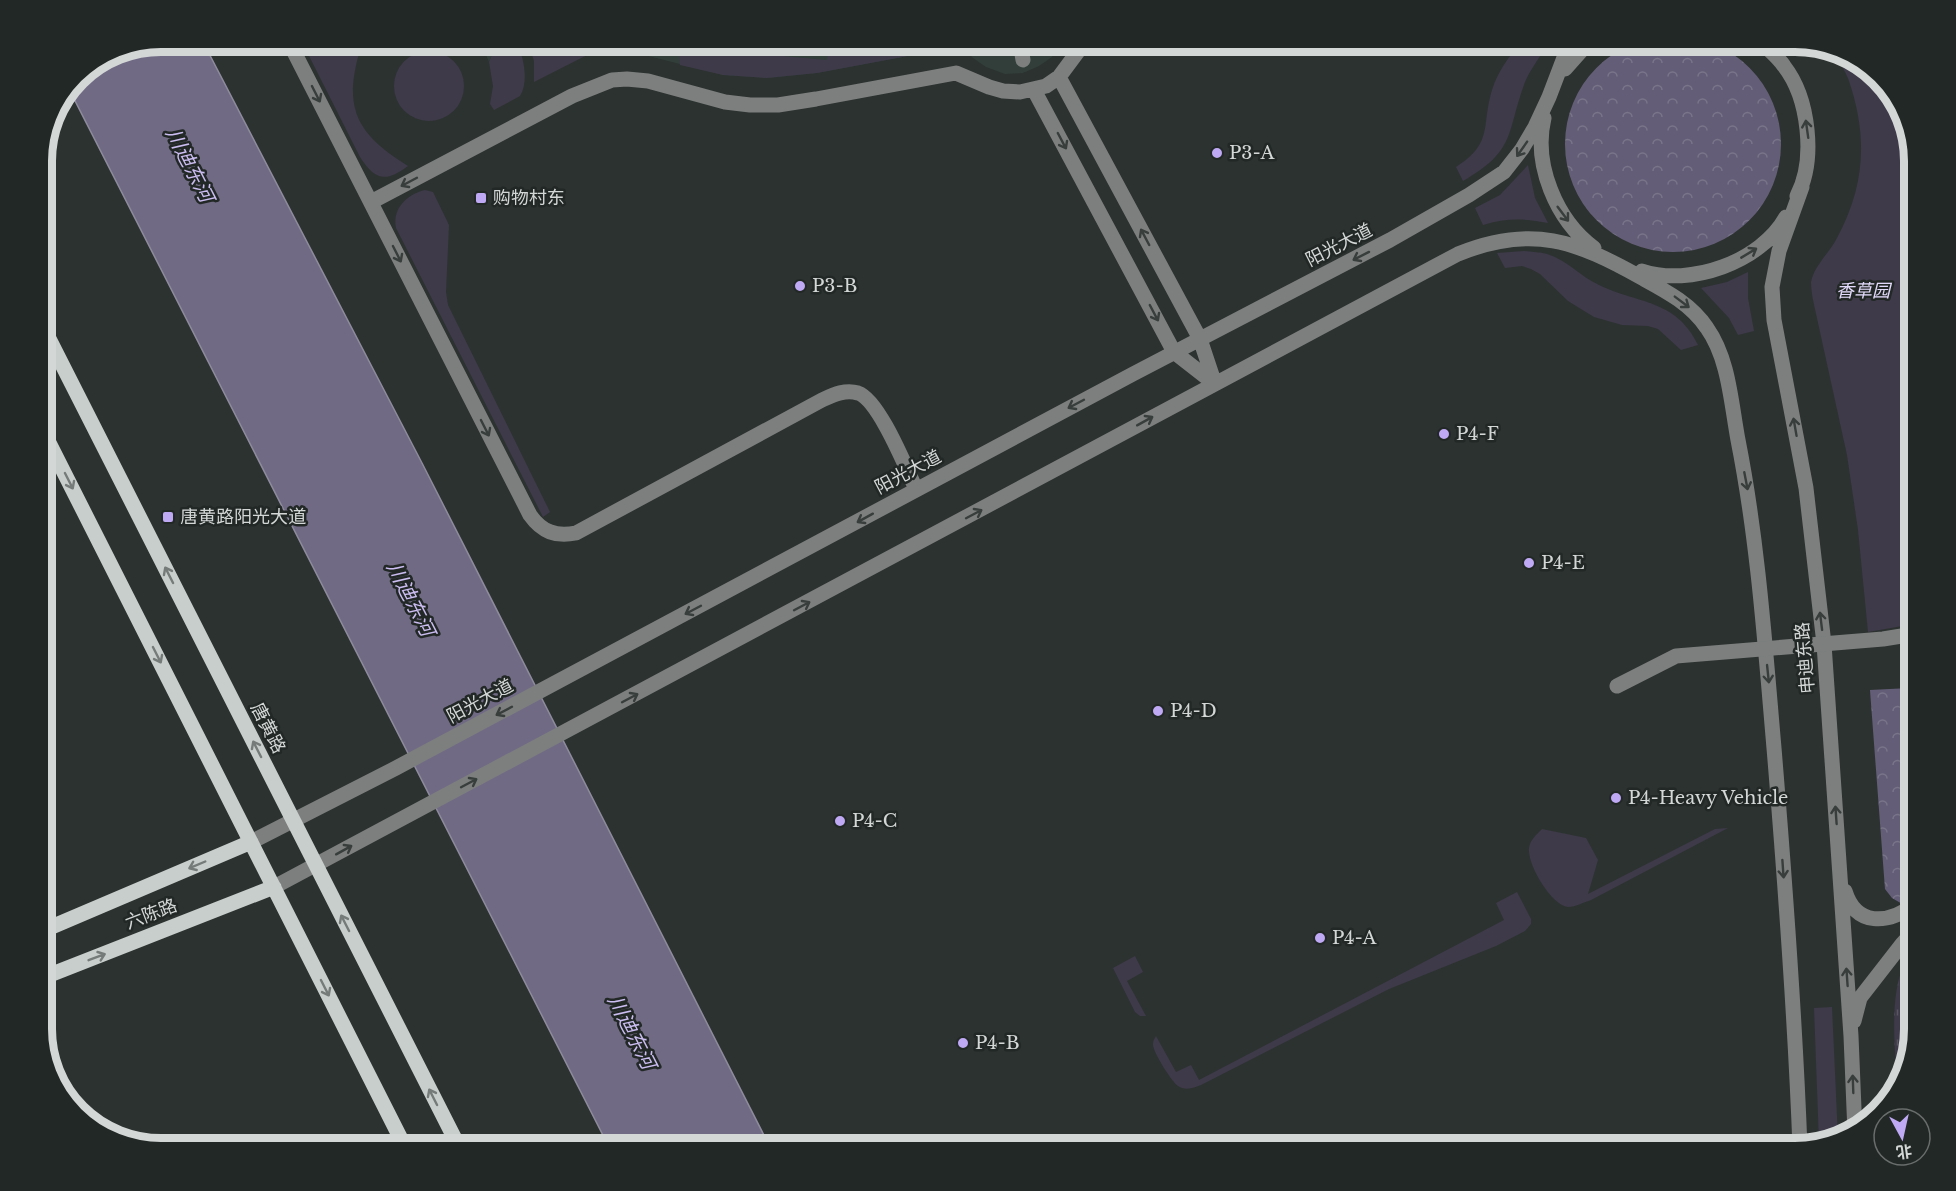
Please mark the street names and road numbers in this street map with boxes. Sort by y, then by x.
street label: 阳光大道 [1302,219,1376,271]
street label: 阳光大道 [871,445,945,499]
street label: 申迪东路 [1791,621,1819,695]
street label: 阳光大道 [443,674,517,728]
street label: 唐黄路 [246,699,290,757]
street label: 六陈路 [122,894,180,934]

